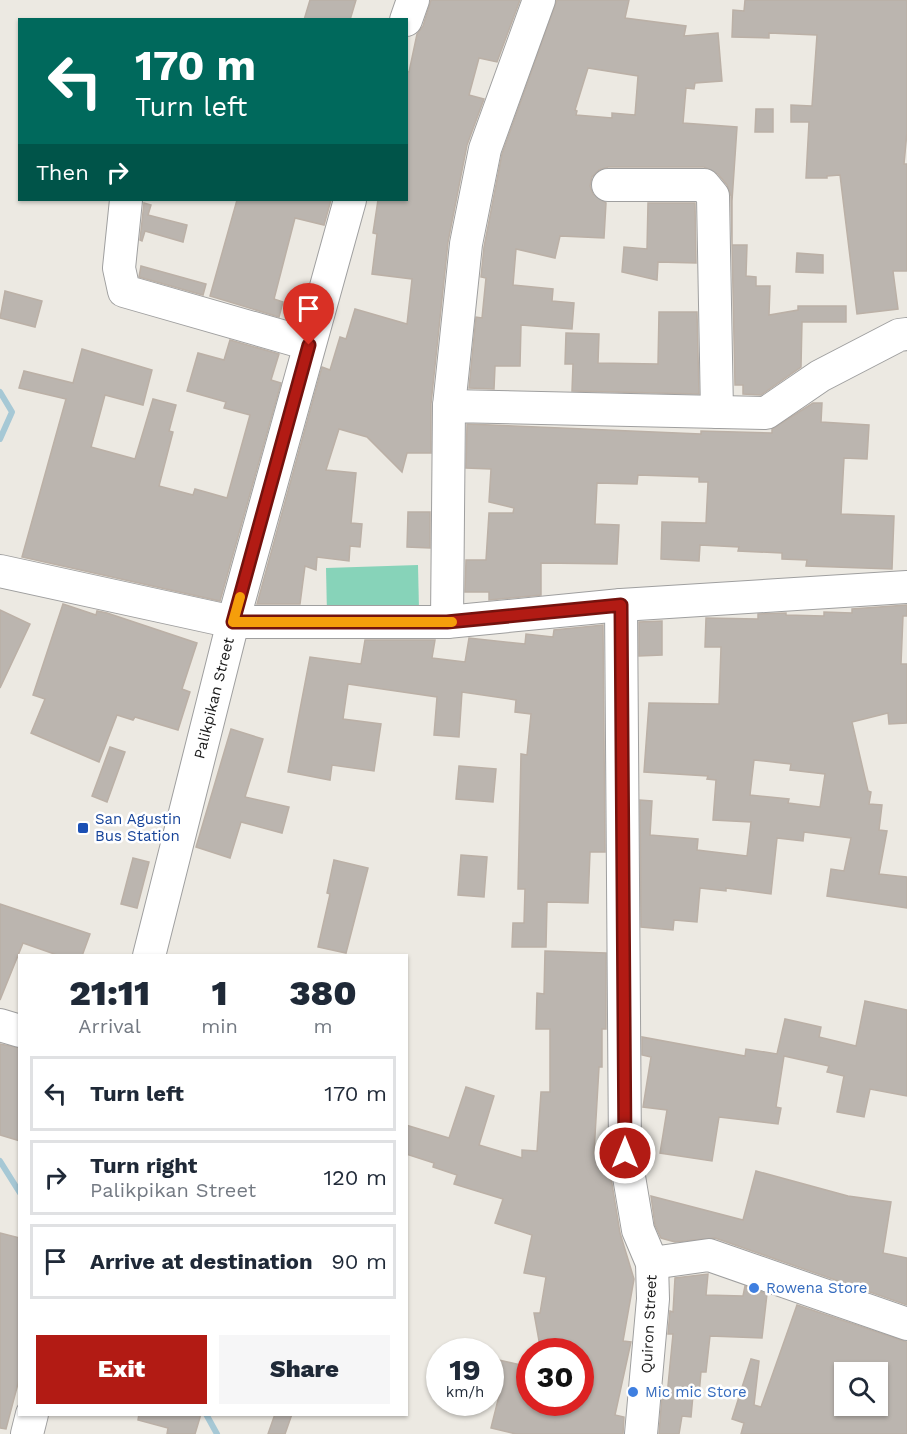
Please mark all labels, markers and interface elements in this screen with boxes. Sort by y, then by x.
text: 170 m [135,41,256,90]
icon: left [36,42,114,120]
text: Turn left [135,91,247,123]
icon: right [101,156,134,189]
text: Then [36,160,89,185]
pin [283,283,334,345]
icon: arrive [292,292,325,325]
street label: Palikpikan Street [190,635,238,761]
place label: San Agustin Bus Station [95,810,181,845]
marker: San Agustin Bus Station [76,821,90,835]
text: 21:11 [69,972,150,1014]
text: 1 [212,972,228,1014]
text: 380 [289,972,357,1014]
text: Arrival [78,1014,141,1038]
text: min [201,1014,238,1038]
text: m [313,1014,332,1038]
icon: left [39,1077,72,1110]
text: Turn left [90,1081,184,1106]
text: 170 m [324,1081,387,1106]
position arrow [593,1121,657,1185]
text: Turn right [90,1153,197,1178]
icon: right [39,1161,72,1194]
text: 120 m [323,1165,387,1190]
text: Palikpikan Street [90,1178,256,1202]
icon: arrive [39,1245,72,1278]
text: Arrive at destination [90,1249,313,1274]
text: 90 m [331,1249,387,1274]
street label: Quiron Street [637,1273,661,1374]
place label: Rowena Store [766,1279,867,1297]
marker: Rowena Store [747,1281,761,1295]
button: Exit [36,1335,207,1404]
button: Share [219,1335,390,1404]
speed limit sign: 30 [516,1338,594,1416]
text: 19 [449,1352,481,1387]
map controls [834,1362,888,1416]
button: search [834,1362,888,1416]
text: km/h [446,1383,484,1401]
place label: Mic mic Store [645,1383,747,1401]
marker: Mic mic Store [626,1385,640,1399]

